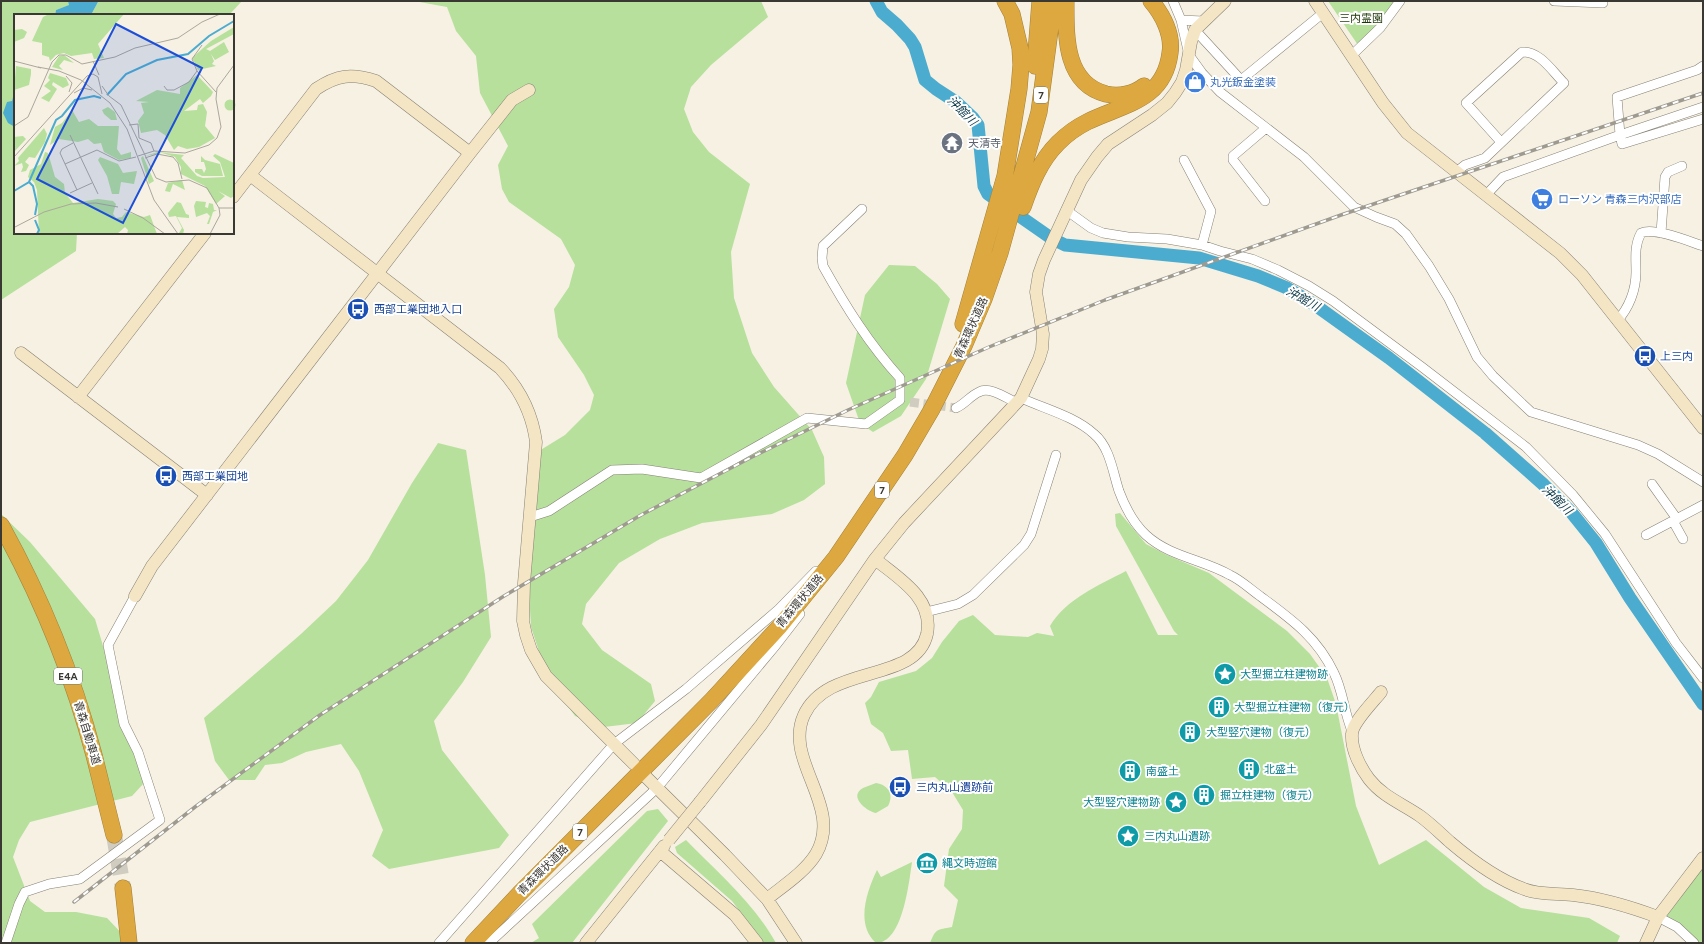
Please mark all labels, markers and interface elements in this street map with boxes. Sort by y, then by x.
park label: 三内霊園 [1339,12,1383,25]
inset map [14,14,234,234]
shop icon: 丸光鈑金塗装 [1182,69,1208,95]
place label: 丸光鈑金塗装 [1210,76,1276,89]
road number: 7 [1034,87,1048,103]
water label: 沖館川 [944,93,981,130]
temple icon: 天清寺 [939,130,965,156]
place label: 天清寺 [968,137,1001,150]
supermarket icon: ローソン 青森三内沢部店 [1529,186,1555,212]
place label: ローソン 青森三内沢部店 [1558,193,1682,206]
water label: 沖館川 [1284,284,1324,315]
street label: 青森環状道路 [952,295,990,361]
bus stop icon: 西部工業団地入口 [345,296,371,322]
place label: 西部工業団地入口 [374,303,462,316]
bus stop icon: 上三内 [1632,343,1658,369]
place label: 上三内 [1660,350,1693,363]
bus stop icon: 西部工業団地 [153,463,179,489]
place label: 西部工業団地 [182,470,248,483]
road number: 7 [875,482,889,498]
water label: 沖館川 [1539,482,1576,519]
street label: 青森環状道路 [774,572,826,630]
place icon: 大型掘立柱建物跡 [1212,661,1238,687]
road number: E4A [54,668,82,684]
place label: 大型掘立柱建物跡 [1240,668,1328,681]
building icon: 大型掘立柱建物（復元） [1206,694,1232,720]
street label: 青森自動車道 [71,700,103,766]
place label: 大型掘立柱建物（復元） [1234,701,1355,714]
building icon: 大型竪穴建物（復元） [1177,719,1203,745]
place label: 大型竪穴建物（復元） [1206,726,1316,739]
building icon: 北盛土 [1236,756,1262,782]
building icon: 南盛土 [1117,758,1143,784]
place label: 北盛土 [1264,763,1297,776]
place label: 南盛土 [1146,765,1179,778]
bus stop icon: 三内丸山遺跡前 [887,774,913,800]
place label: 三内丸山遺跡前 [916,781,993,794]
building icon: 掘立柱建物（復元） [1191,782,1217,808]
place icon: 大型竪穴建物跡 [1163,789,1189,815]
place label: 掘立柱建物（復元） [1220,789,1319,802]
place label: 大型竪穴建物跡 [1083,796,1160,809]
place icon: 三内丸山遺跡 [1115,823,1141,849]
road number: 7 [573,824,587,840]
place label: 三内丸山遺跡 [1144,830,1210,843]
street label: 青森環状道路 [515,842,571,898]
museum icon: 縄文時遊館 [914,850,940,876]
place label: 縄文時遊館 [942,857,997,870]

